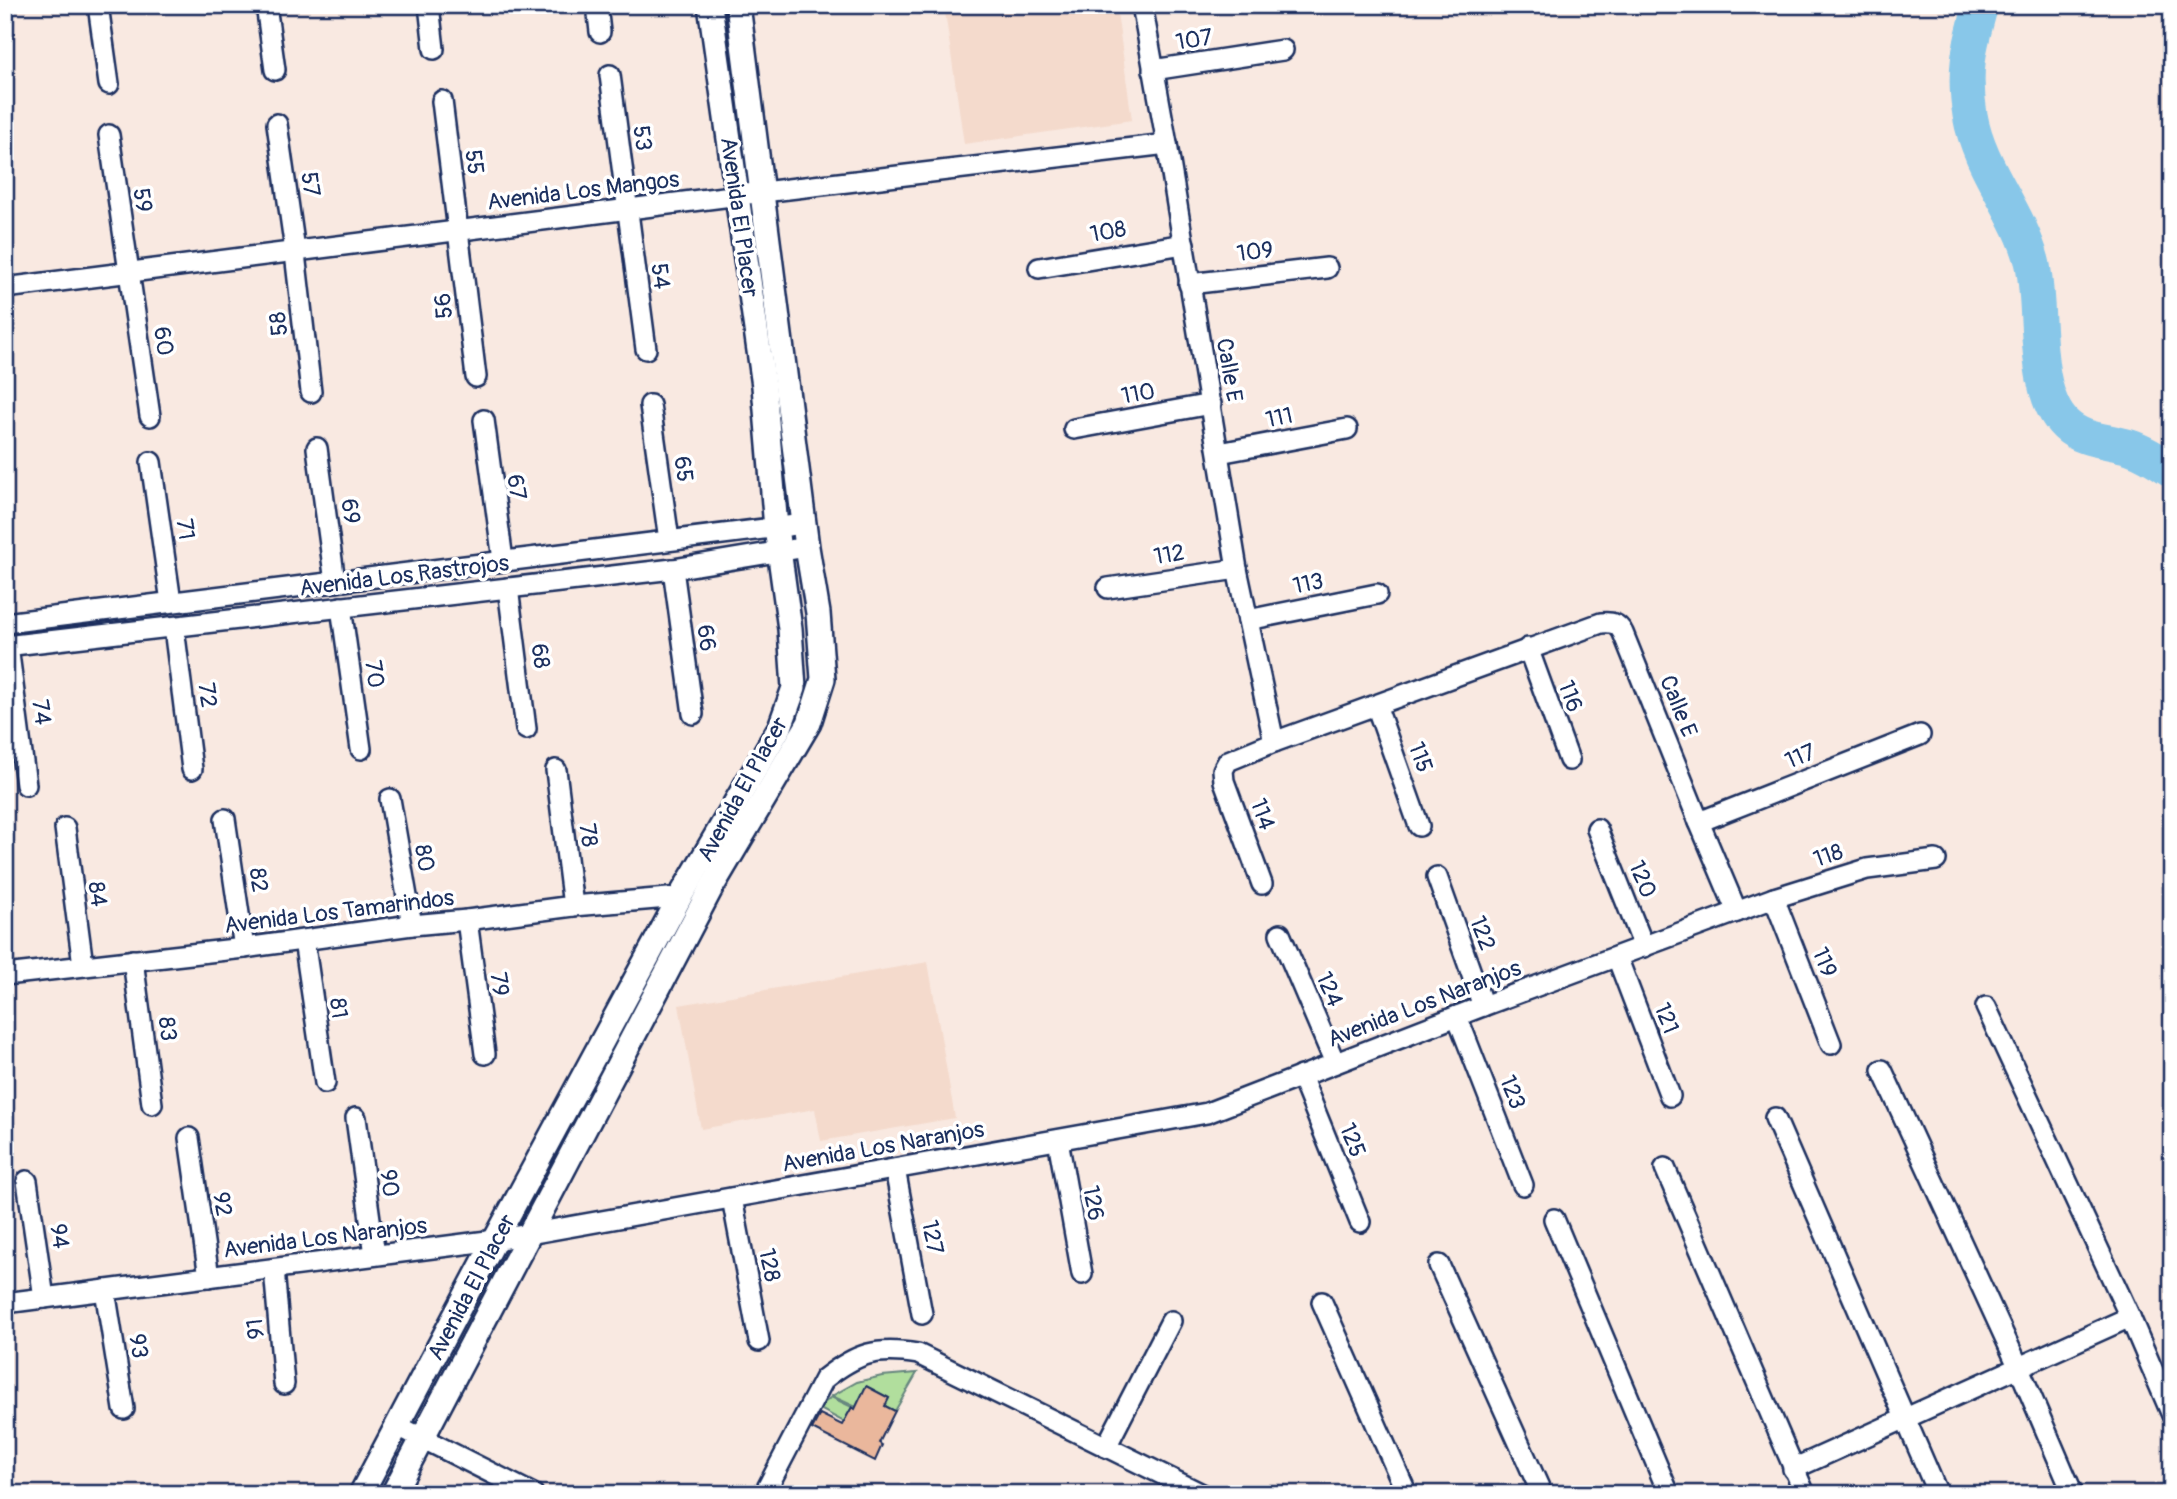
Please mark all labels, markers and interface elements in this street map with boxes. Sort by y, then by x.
street label: 107 [1174,22,1215,57]
street label: 53 [626,124,659,153]
street label: Avenida El Placer [714,135,765,299]
street label: 55 [458,148,491,176]
street label: Avenida Los Mangos [485,164,681,217]
street label: 57 [294,170,327,198]
street label: 59 [126,186,159,214]
street label: 108 [1088,214,1128,249]
street label: 109 [1235,235,1275,268]
street label: 54 [644,261,677,291]
street label: 56 [428,292,459,320]
street label: 58 [263,310,294,338]
street label: 60 [147,325,180,358]
street label: Calle E [1210,336,1249,404]
street label: 110 [1119,376,1157,411]
street label: 111 [1263,401,1295,434]
street label: 65 [667,454,700,484]
street label: 67 [500,473,533,502]
street label: 69 [334,497,367,526]
street label: 71 [170,517,201,542]
street label: 112 [1152,538,1187,571]
street label: Avenida Los Rastrojos [298,548,511,603]
street label: 113 [1290,566,1326,601]
street label: 66 [690,623,723,653]
street label: 68 [525,642,556,670]
street label: 70 [358,658,391,690]
street label: Calle E [1653,671,1704,741]
street label: 116 [1552,676,1590,716]
street label: 72 [192,681,223,709]
street label: 74 [25,697,58,727]
street label: Avenida El Placer [691,712,794,867]
street label: 117 [1781,737,1820,776]
street label: 115 [1402,738,1439,776]
street label: 114 [1244,794,1282,834]
street label: 78 [573,821,604,849]
street label: 118 [1810,837,1847,874]
street label: 80 [408,842,441,874]
street label: 120 [1622,856,1663,902]
street label: 82 [242,866,275,894]
street label: 84 [81,880,114,908]
street label: Avenida Los Tamarindos [223,883,456,940]
street label: 122 [1463,912,1502,954]
street label: 119 [1806,943,1844,981]
street label: Avenida Los Naranjos [1323,953,1525,1054]
street label: 124 [1309,967,1350,1011]
street label: 79 [483,970,516,998]
street label: 81 [323,996,354,1020]
street label: 121 [1647,999,1686,1038]
street label: 83 [152,1015,183,1043]
street label: 123 [1493,1071,1532,1113]
street label: Avenida Los Naranjos [780,1114,986,1179]
street label: 125 [1333,1119,1372,1162]
street label: 90 [373,1167,406,1199]
street label: 126 [1076,1183,1111,1223]
street label: 92 [206,1190,239,1218]
street label: Avenida El Placer [421,1209,522,1365]
street label: Avenida Los Naranjos [222,1211,428,1264]
street label: 127 [915,1218,950,1257]
street label: 94 [43,1222,76,1251]
street label: 128 [752,1246,787,1284]
street label: 91 [240,1317,271,1341]
street label: 93 [122,1332,155,1361]

